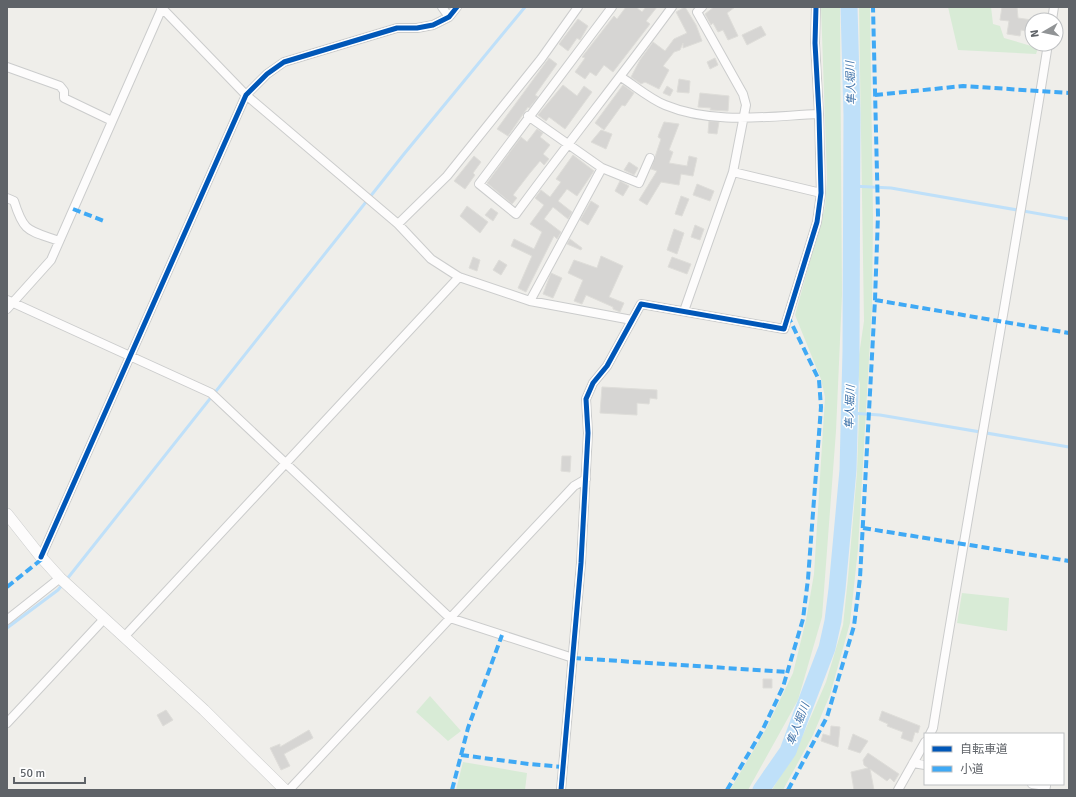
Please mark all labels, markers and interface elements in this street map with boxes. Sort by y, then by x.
north arrow [1024,12,1064,52]
text: N [1028,29,1042,38]
water label: 隼人堀川 [844,60,858,105]
water label: 隼人堀川 [843,384,857,429]
water label: 隼人堀川 [784,700,812,747]
legend [924,733,1064,785]
text: 自転車道 [960,742,1008,757]
scale bar [14,759,85,785]
text: 小道 [960,762,984,777]
text: 50 m [20,766,45,781]

